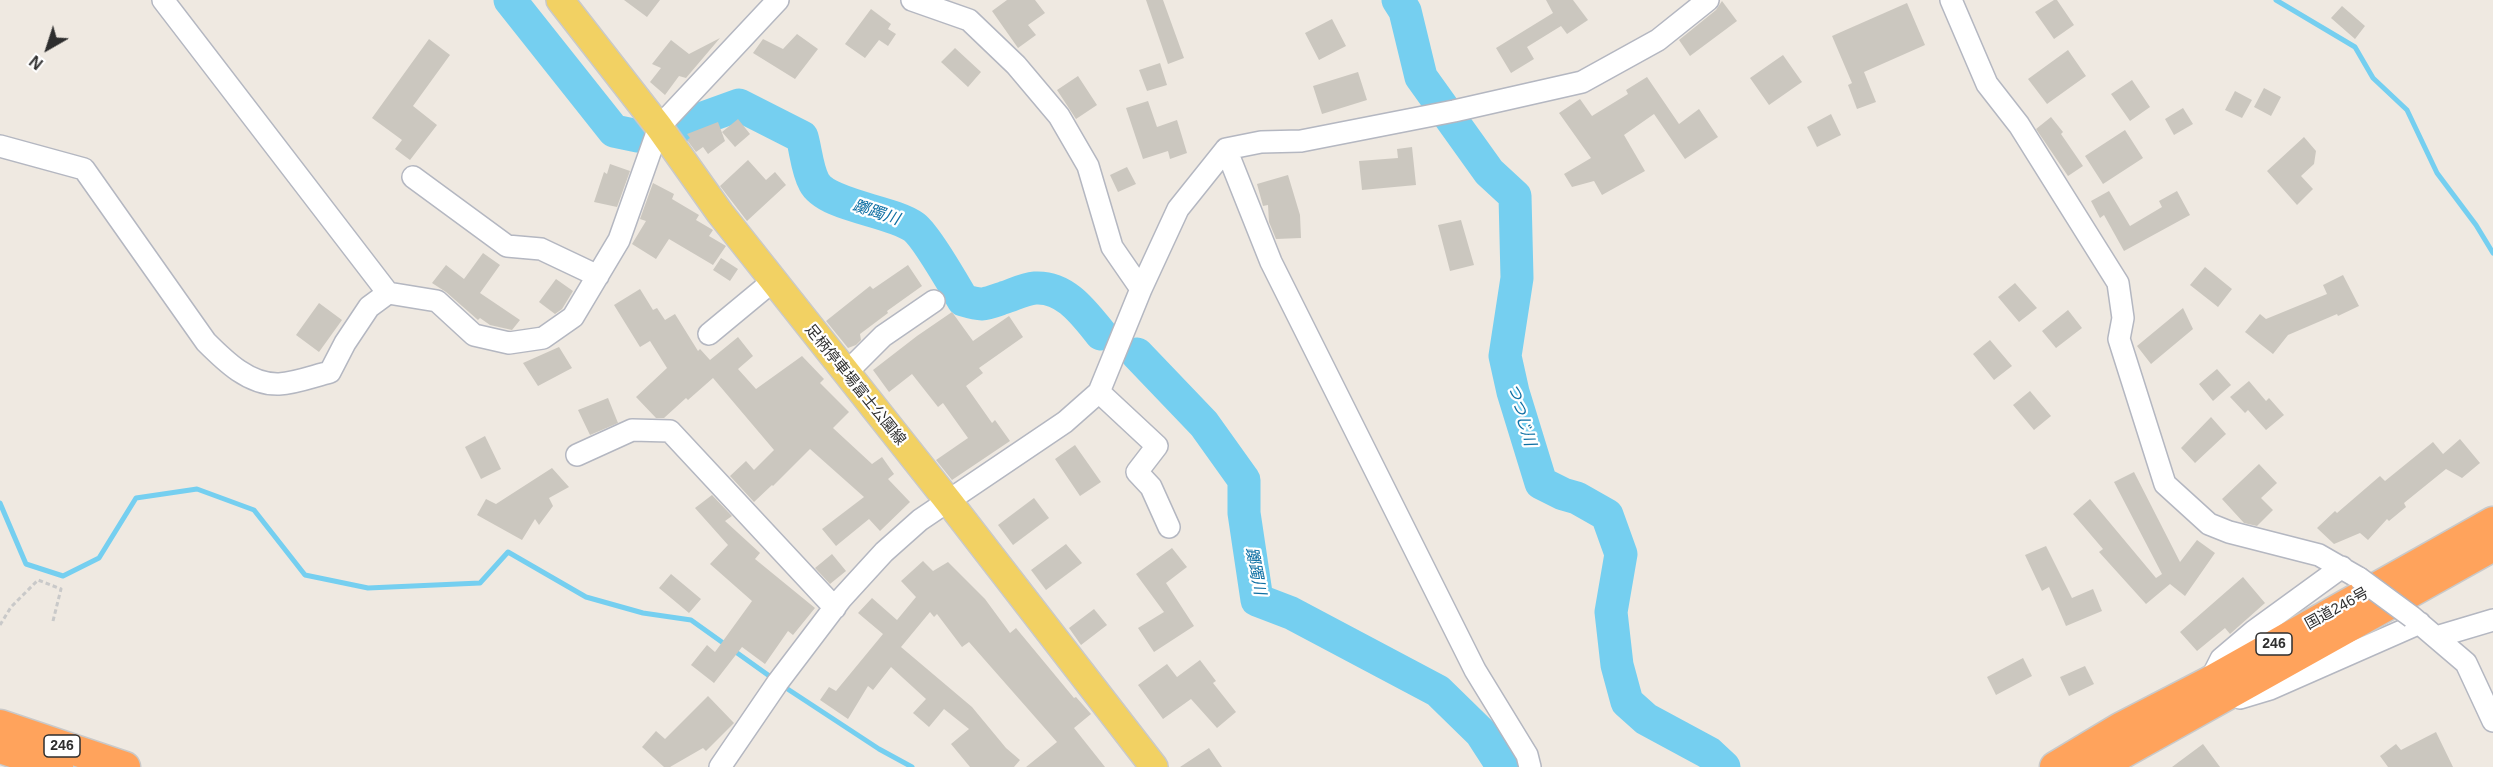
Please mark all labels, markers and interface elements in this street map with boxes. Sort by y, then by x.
north arrow [18,18,78,78]
text: N [27,52,46,73]
water label: 躑躅川 [850,196,902,230]
street label: 足柄停車場富士公園線 [801,321,909,449]
water label: つつじ川 [1503,382,1539,448]
water label: 躑躅川 [1241,546,1269,596]
street label: 国道246号 [2302,584,2372,634]
road number: 246 [2256,633,2292,655]
road number: 246 [44,735,80,757]

